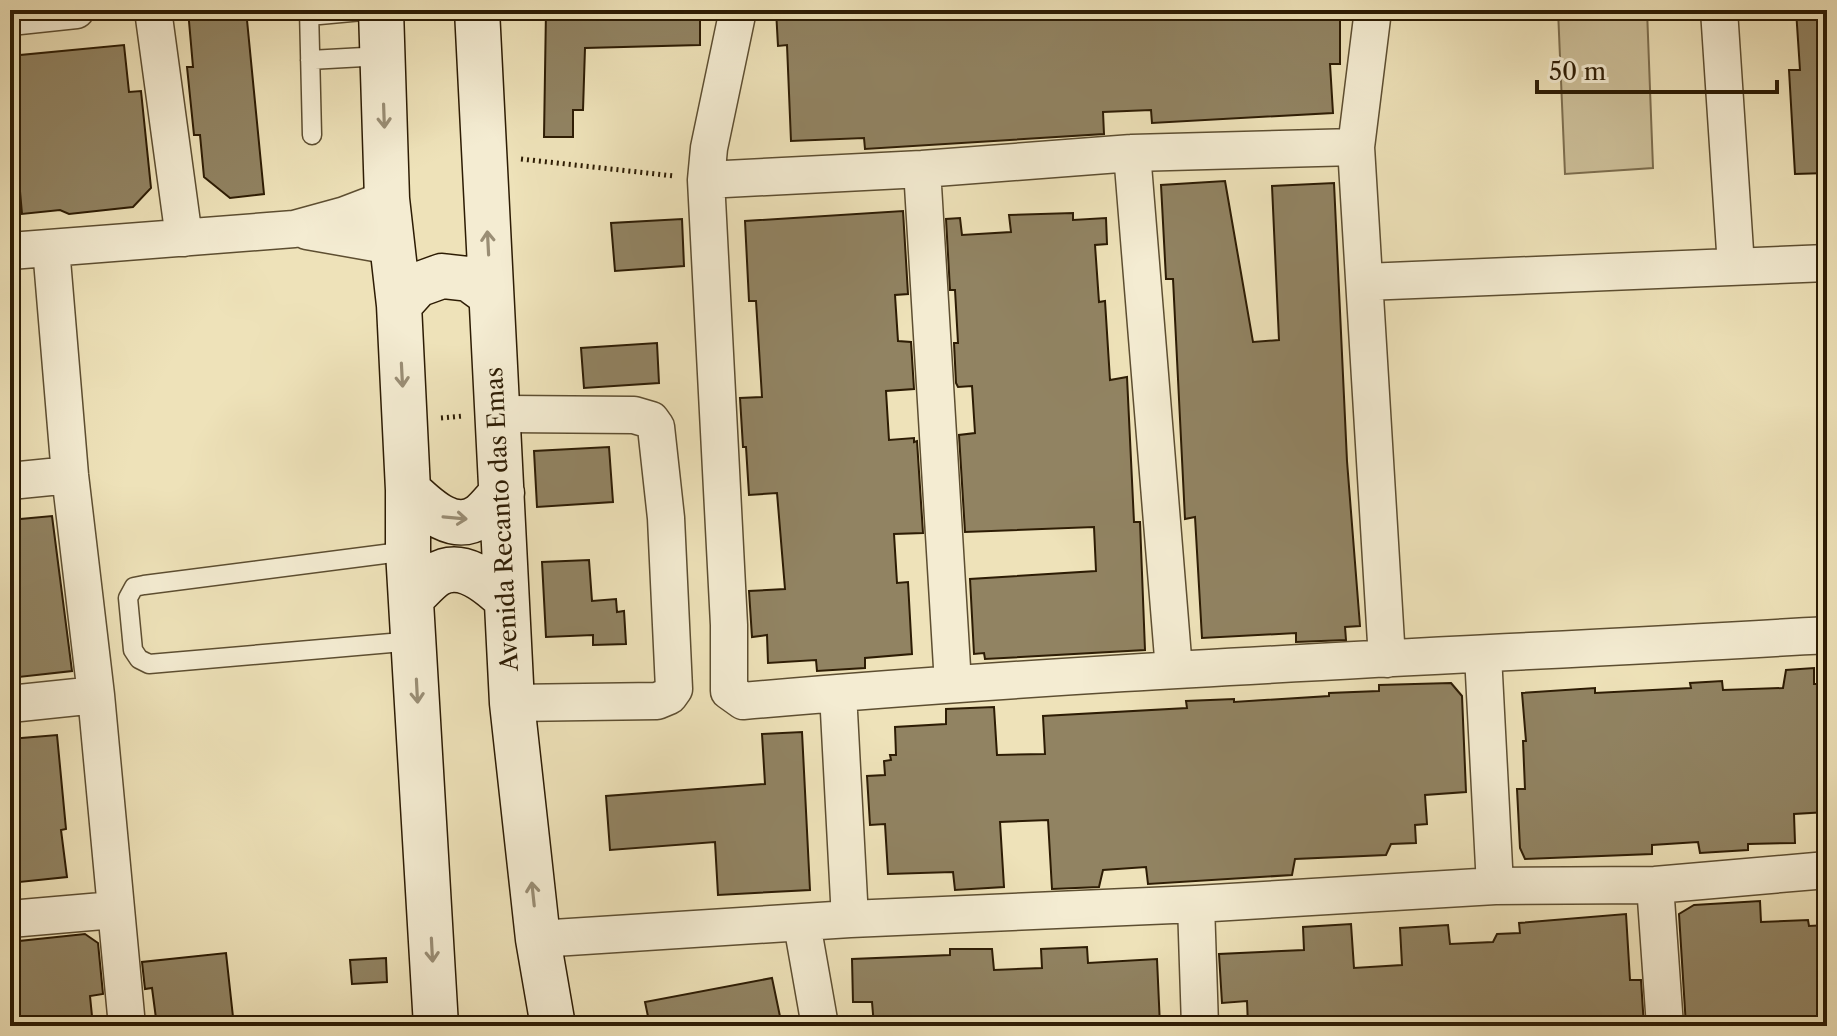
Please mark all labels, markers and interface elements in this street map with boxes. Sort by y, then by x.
scale bar [1537,44,1777,94]
text: 50 m [1549,57,1606,86]
one-way arrow [377,102,392,129]
one-way arrow [481,230,496,257]
one-way arrow [395,361,410,388]
street label: Avenida Recanto das Emas [479,366,524,673]
one-way arrow [442,511,468,526]
one-way arrow [410,677,425,704]
one-way arrow [525,881,540,907]
one-way arrow [425,936,440,963]

